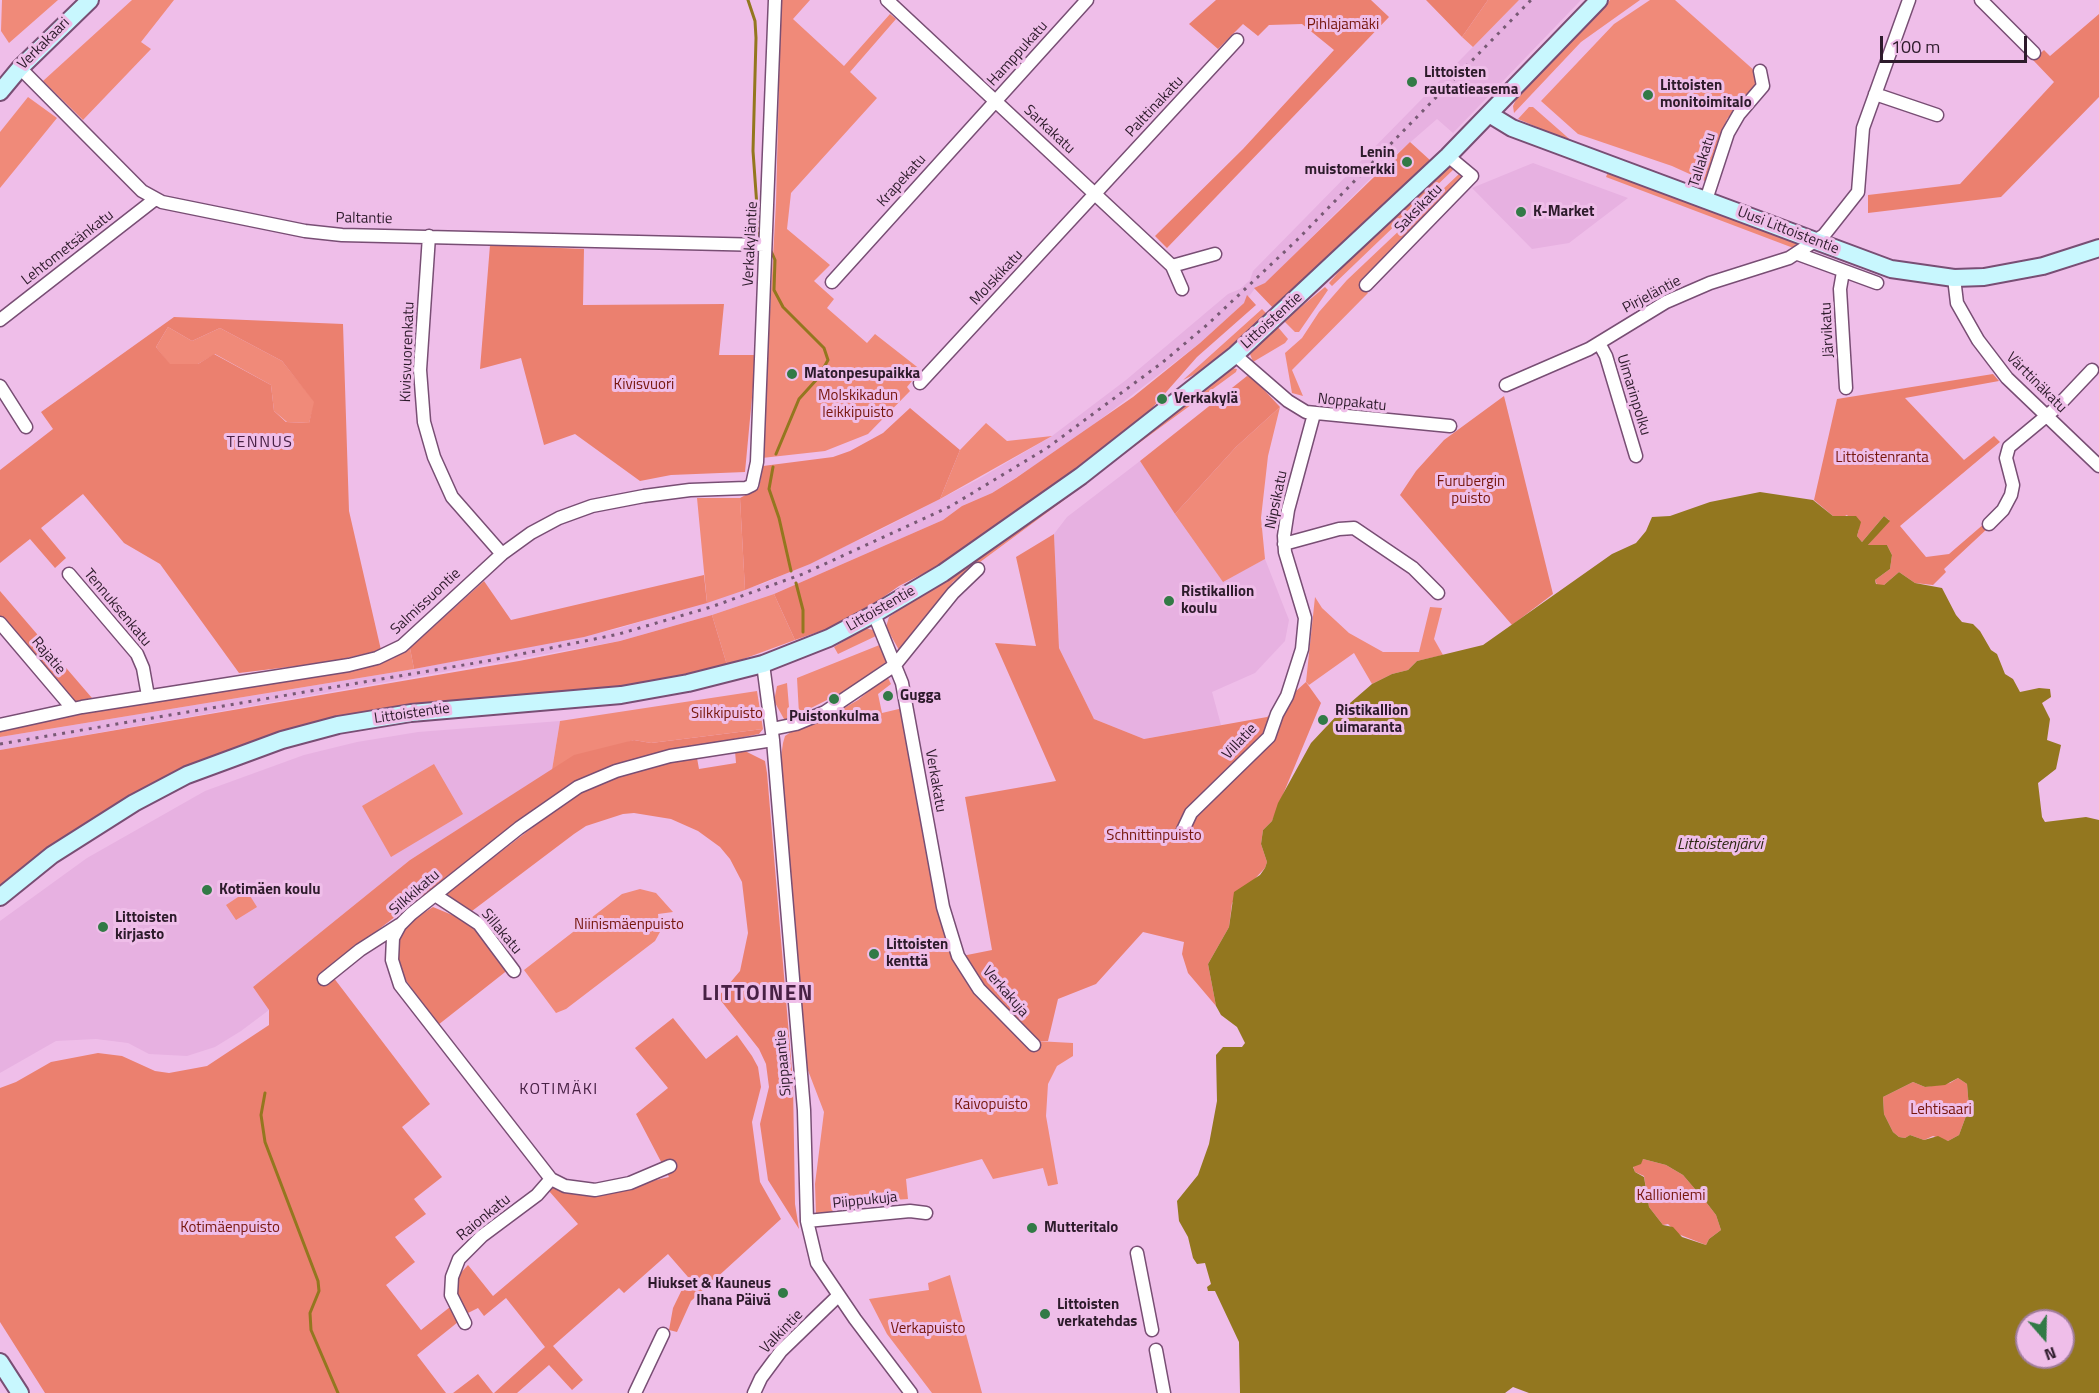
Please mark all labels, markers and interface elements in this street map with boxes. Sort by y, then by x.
street label: Verkakaari [14,14,74,74]
park label: Pihlajamäki [1307,16,1379,34]
street label: Hamppukatu [984,18,1052,90]
scale bar [1883,24,2030,62]
text: 100 m [1891,33,1940,60]
place label: Littoisten rautatieasema [1424,64,1518,99]
street label: Palttinakatu [1122,73,1188,141]
marker: Littoisten rautatieasema [1405,75,1419,89]
place label: Littoisten monitoimitalo [1660,77,1752,112]
marker: Littoisten monitoimitalo [1641,88,1655,102]
street label: Sarkakatu [1020,102,1078,158]
street label: Tallakatu [1686,130,1720,190]
place label: Lenin muistomerkki [1305,144,1395,179]
street label: Krapekatu [874,151,930,211]
marker: Lenin muistomerkki [1400,155,1414,169]
street label: Saksikatu [1391,181,1447,237]
street label: Verkakyläntie [740,201,762,287]
place label: K-Market [1533,203,1594,221]
street label: Uusi Littoistentie [1735,203,1841,259]
marker: K-Market [1514,205,1528,219]
street label: Lehtometsänkatu [18,207,118,289]
street label: Paltantie [335,210,393,228]
street label: Molskikatu [967,247,1027,309]
street label: Pirjeläntie [1620,272,1684,318]
street label: Littoistentie [1238,289,1306,353]
street label: Kivisvuorenkatu [397,301,419,403]
street label: Järvikatu [1818,302,1838,358]
street label: Värttinäkatu [2002,349,2070,417]
street label: Uimarinpolku [1612,352,1654,438]
place label: Matonpesupaikka [804,365,920,383]
marker: Matonpesupaikka [785,367,799,381]
park label: Kivisvuori [614,376,674,394]
park label: Molskikadun leikkipuisto [818,387,898,422]
place label: Verkakylä [1174,390,1238,408]
street label: Noppakatu [1317,390,1387,416]
marker: Verkakylä [1155,392,1169,406]
district label: TENNUS [227,433,293,453]
park label: Littoistenranta [1835,449,1929,467]
street label: Nipsikatu [1262,469,1292,531]
park label: Furubergin puisto [1437,473,1505,508]
street label: Salmissuontie [387,565,465,639]
street label: Tennuksenkatu [79,566,155,650]
street label: Littoistentie [844,582,918,636]
place label: Ristikallion koulu [1181,583,1254,618]
marker: Ristikallion koulu [1162,594,1176,608]
street label: Rajatie [27,633,69,679]
place label: Gugga [900,687,941,705]
marker: Gugga [881,689,895,703]
marker: Puistonkulma [827,692,841,706]
street label: Littoistentie [373,700,451,728]
place label: Ristikallion uimaranta [1335,702,1408,737]
park label: Silkkipuisto [691,705,763,723]
place label: Puistonkulma [789,708,879,726]
marker: Ristikallion uimaranta [1316,713,1330,727]
street label: Villatie [1219,720,1261,764]
street label: Verkakatu [921,748,949,814]
park label: Schnittinpuisto [1106,827,1202,845]
water label: Littoistenjärvi [1677,835,1763,855]
street label: Silkkikatu [386,866,444,920]
place label: Kotimäen koulu [219,881,321,899]
marker: Kotimäen koulu [200,883,214,897]
street label: Sillakatu [477,906,525,958]
place label: Littoisten kirjasto [115,909,177,944]
park label: Niinismäenpuisto [574,916,684,934]
marker: Littoisten kirjasto [96,920,110,934]
place label: Littoisten kenttä [886,936,948,971]
marker: Littoisten kenttä [867,947,881,961]
street label: Verkakuja [978,963,1032,1021]
district label: LITTOINEN [702,982,814,1008]
street label: Sippaantie [772,1029,796,1097]
district label: KOTIMÄKI [519,1080,599,1100]
park label: Kaivopuisto [954,1096,1028,1114]
park label: Lehtisaari [1910,1101,1972,1119]
park label: Kallioniemi [1637,1187,1705,1205]
street label: Piippukuja [832,1189,898,1213]
street label: Raionkatu [454,1191,514,1245]
park label: Kotimäenpuisto [180,1219,280,1237]
place label: Mutteritalo [1044,1219,1118,1237]
marker: Mutteritalo [1025,1221,1039,1235]
place label: Hiukset & Kauneus Ihana Päivä [648,1275,771,1310]
marker: Hiukset & Kauneus Ihana Päivä [776,1286,790,1300]
place label: Littoisten verkatehdas [1057,1296,1137,1331]
street label: Valkintie [757,1306,807,1358]
marker: Littoisten verkatehdas [1038,1307,1052,1321]
north arrow [2015,1309,2075,1369]
park label: Verkapuisto [891,1320,965,1338]
text: N [2041,1341,2060,1367]

